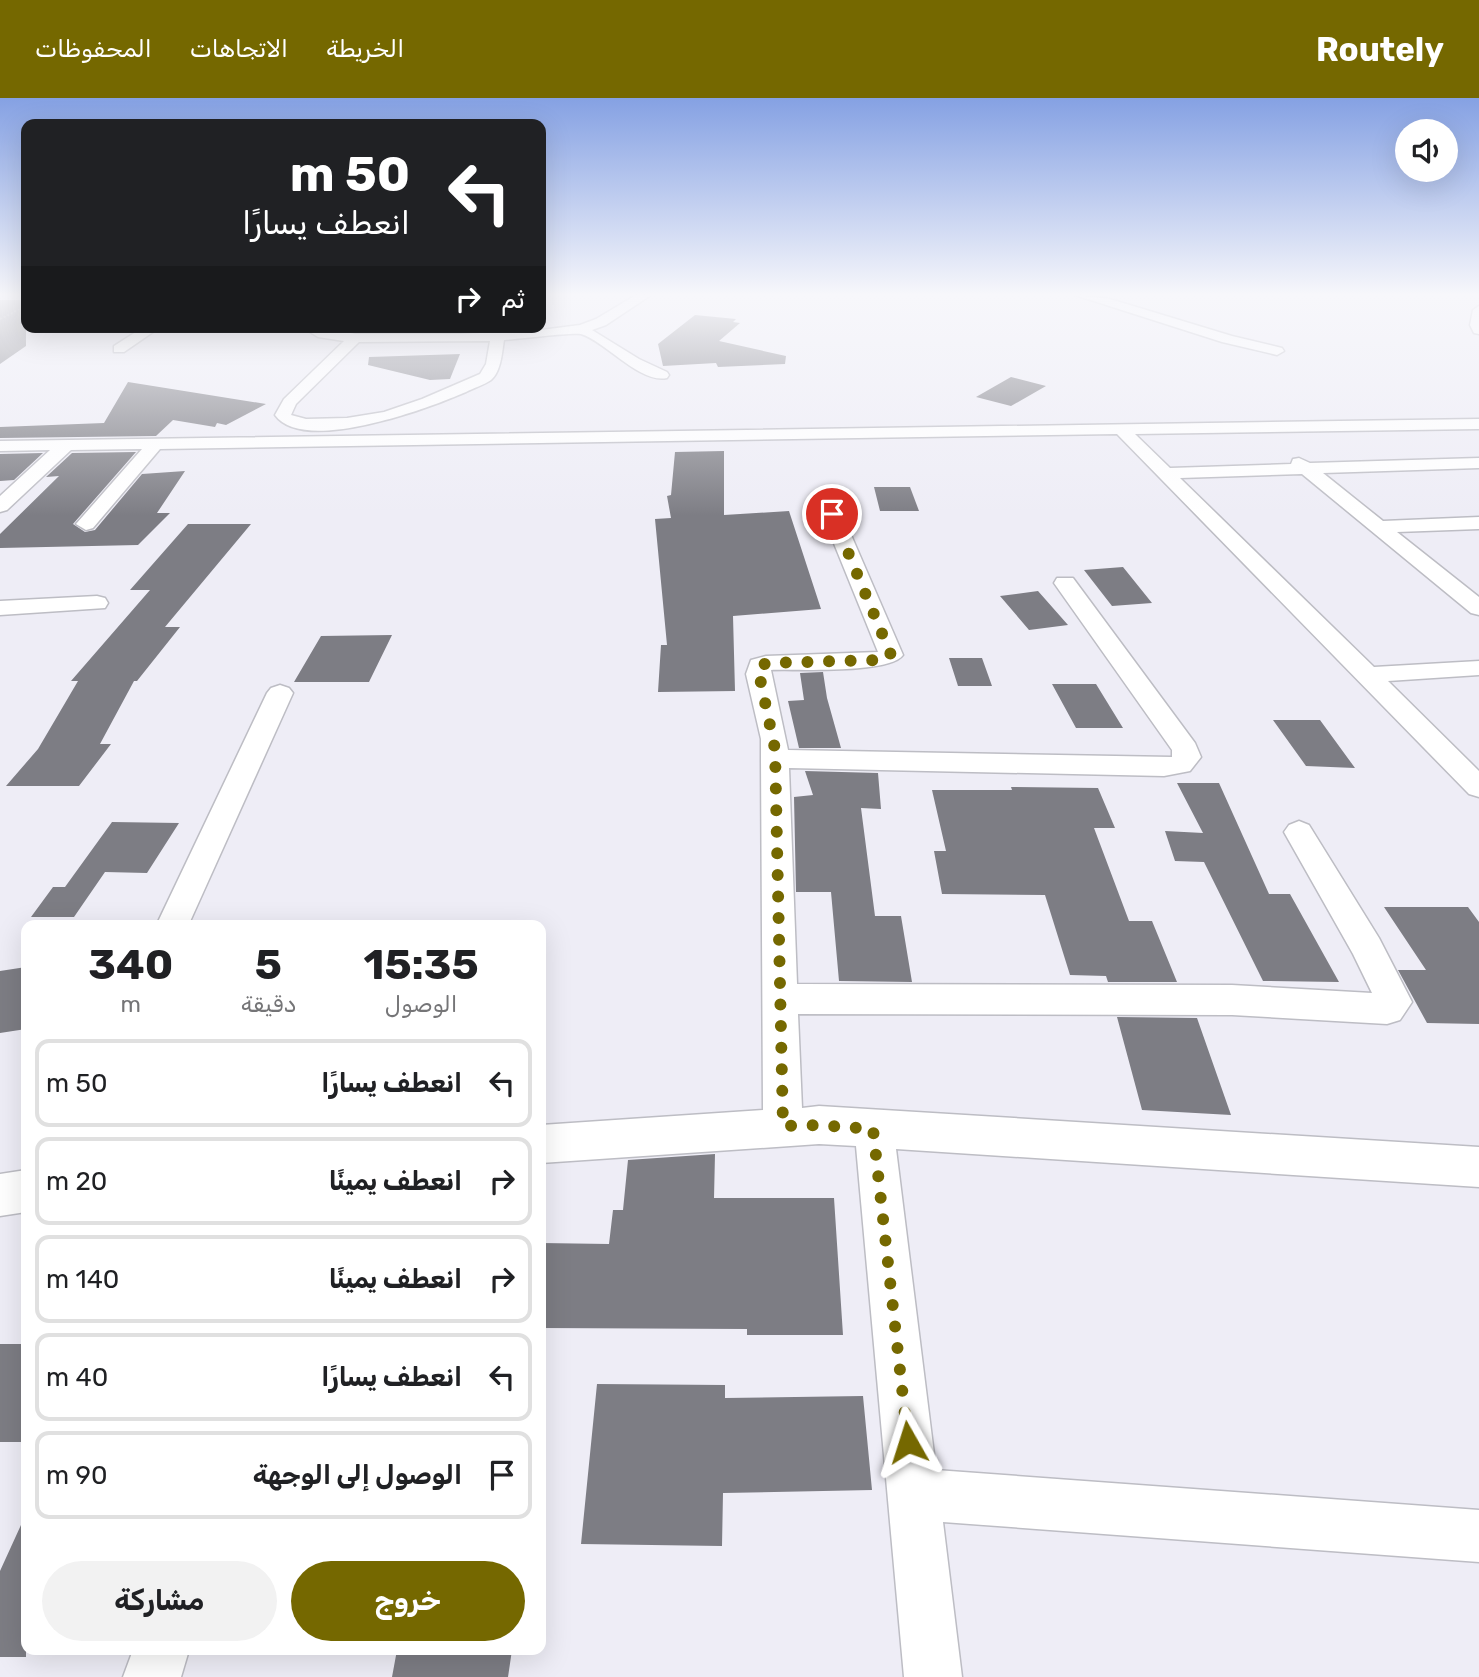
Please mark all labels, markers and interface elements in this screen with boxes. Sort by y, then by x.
text: Routely [1316,30,1444,69]
text: المحفوظات [35,35,152,63]
text: الاتجاهات [190,35,288,63]
text: الخريطة [326,35,404,63]
map controls [1395,119,1458,182]
button: sound [1395,119,1458,182]
text: 50 m [290,145,410,203]
icon: left [434,147,525,238]
text: انعطف يسارًا [242,204,410,242]
icon: right [449,280,487,318]
text: ثم [501,284,525,315]
pin [802,484,862,544]
icon: arrive [813,495,851,533]
text: 340 [88,940,173,990]
text: 5 [255,940,282,990]
text: 15:35 [364,940,479,990]
text: m [121,990,141,1018]
text: دقيقة [241,990,296,1018]
text: الوصول [385,990,457,1018]
icon: left [483,1064,521,1102]
text: 50 m [46,1068,107,1099]
text: انعطف يسارًا [321,1068,462,1099]
icon: right [483,1162,521,1200]
text: 20 m [46,1166,107,1197]
text: انعطف يمينًا [329,1166,462,1197]
icon: right [483,1260,521,1298]
text: 140 m [46,1264,119,1295]
text: انعطف يمينًا [329,1264,462,1295]
icon: left [483,1358,521,1396]
text: 40 m [46,1362,108,1393]
text: انعطف يسارًا [321,1362,462,1393]
position arrow [871,1405,945,1479]
icon: arrive [483,1456,521,1494]
text: 90 m [46,1460,107,1491]
text: الوصول إلى الوجهة [253,1460,462,1491]
button: مشاركة [42,1561,277,1641]
button: خروج [291,1561,525,1641]

